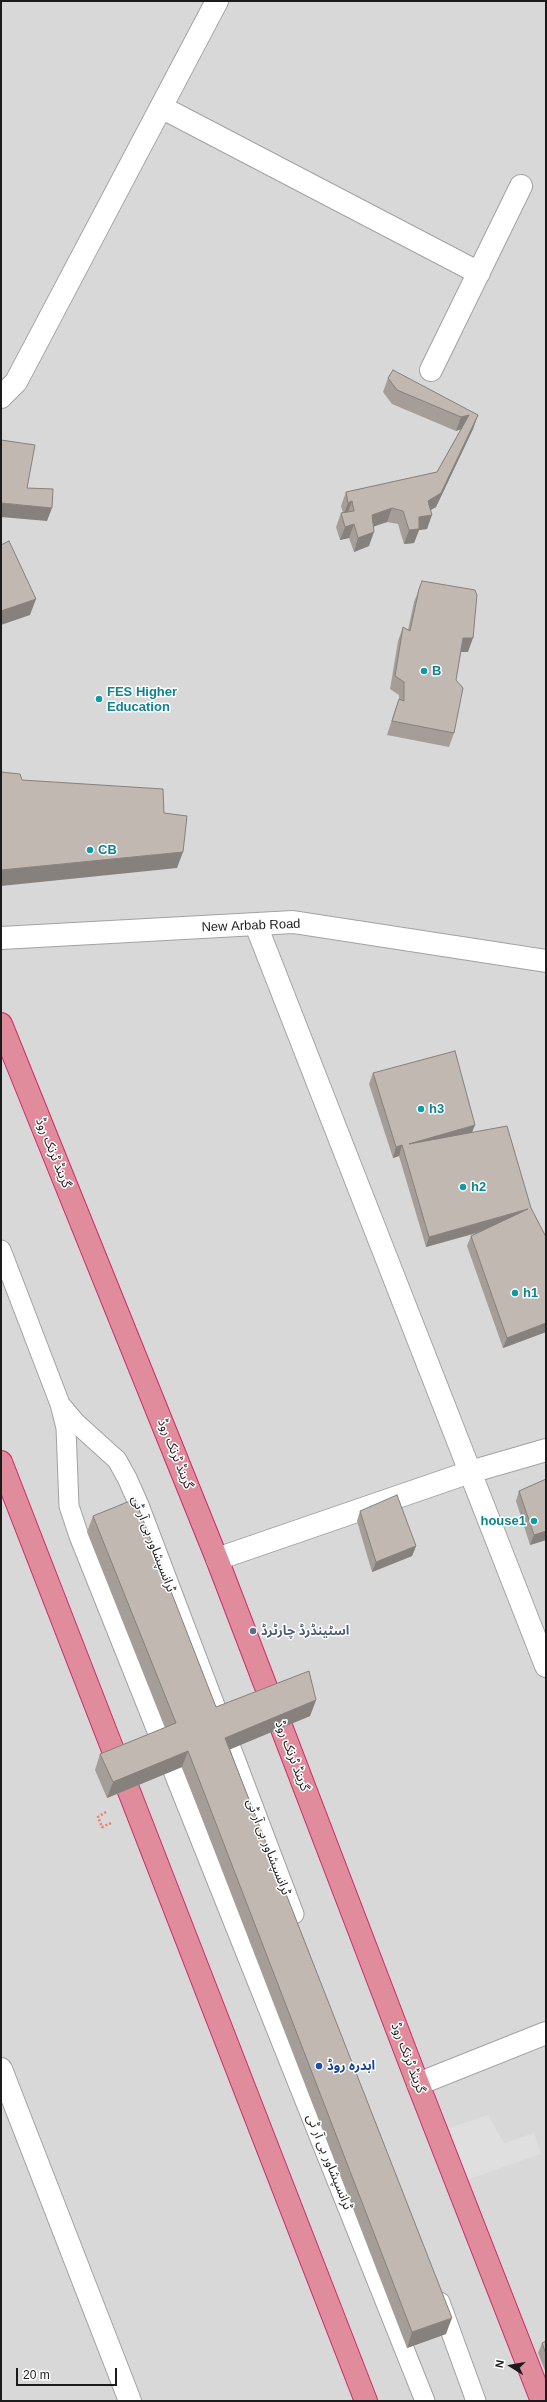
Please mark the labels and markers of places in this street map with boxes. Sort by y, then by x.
place label: B [432,663,441,679]
marker: B [419,666,429,676]
place label: FES Higher Education [107,684,177,715]
marker: FES Higher Education [94,694,104,704]
place label: CB [98,842,117,858]
marker: CB [85,845,95,855]
place label: h3 [429,1101,444,1117]
marker: h3 [416,1104,426,1114]
place label: h2 [471,1179,486,1195]
marker: h2 [458,1182,468,1192]
place label: h1 [523,1285,538,1301]
marker: h1 [510,1288,520,1298]
place label: house1 [480,1513,526,1529]
marker: house1 [529,1516,539,1526]
place label: اسٹینڈرڈ چارٹرڈ [261,1623,349,1639]
marker: اسٹینڈرڈ چارٹرڈ [248,1626,258,1636]
place label: ابدرہ روڈ [327,2058,375,2074]
marker: ابدرہ روڈ [314,2061,324,2071]

